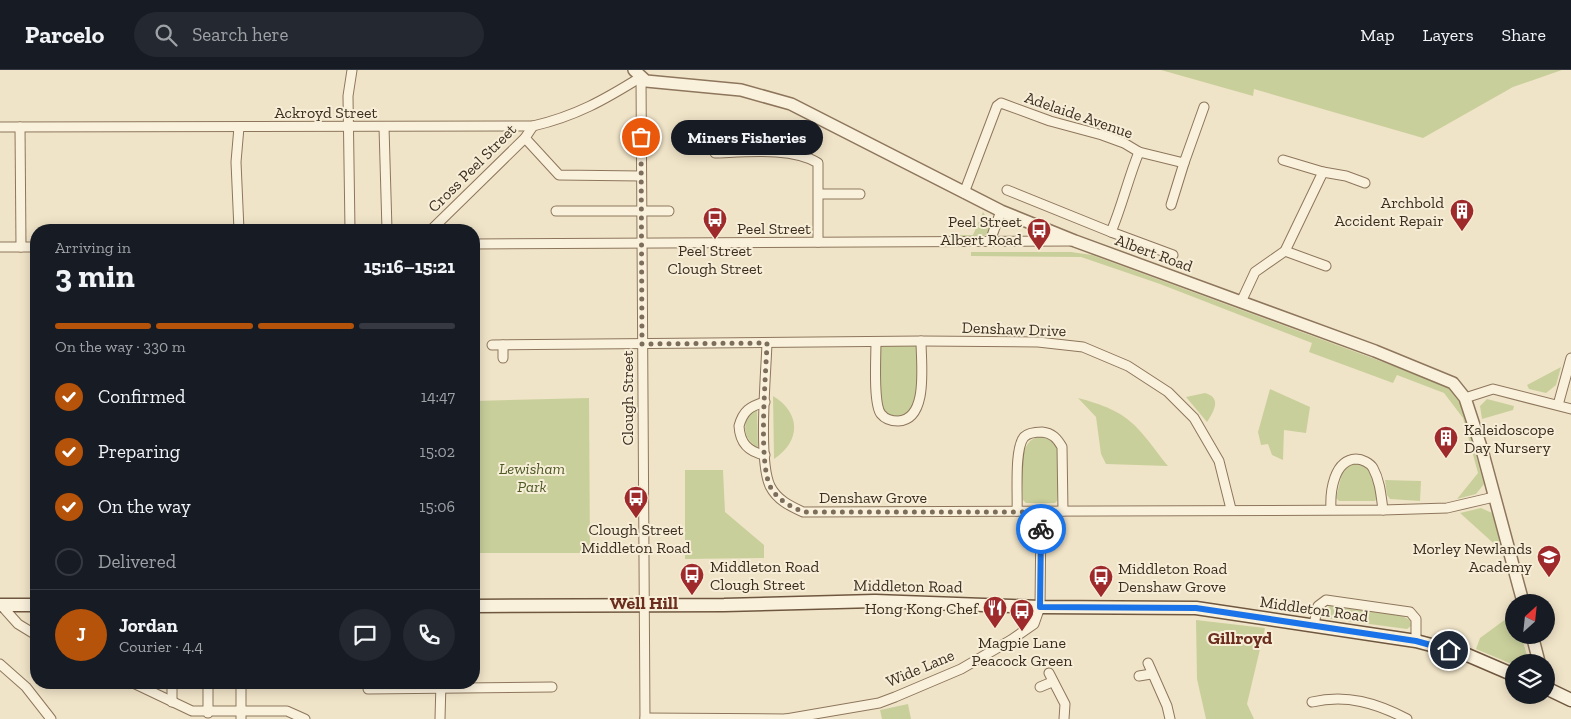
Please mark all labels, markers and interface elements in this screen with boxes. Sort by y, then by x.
search box [134,12,484,57]
text: Parcelo [25,20,104,49]
icon: search [152,21,180,49]
text: Search here [192,23,288,46]
text: Map [1360,24,1395,46]
text: Layers [1423,24,1474,46]
text: Share [1502,24,1546,46]
street label: Adelaide Avenue [1022,88,1136,142]
street label: Ackroyd Street [274,103,378,122]
pin [620,116,662,158]
street label: Cross Peel Street [424,120,520,216]
callout: Miners Fisheries [671,120,824,154]
icon: bag [627,123,655,151]
text: Miners Fisheries [688,128,806,147]
place label: Archbold Accident Repair [1335,193,1444,230]
building icon: Archbold Accident Repair [1449,198,1475,232]
bus stop icon: Peel Street Clough Street [702,206,728,240]
place label: Peel Street Albert Road [941,212,1022,249]
bus stop icon: Peel Street Albert Road [1026,217,1052,251]
street label: Peel Street [737,219,811,238]
street label: Albert Road [1113,230,1196,276]
text: Arriving in [55,238,131,257]
place label: Peel Street Clough Street [667,241,763,278]
text: 15:16–15:21 [364,255,455,278]
text: 3 min [55,257,135,295]
street label: Denshaw Drive [961,318,1067,340]
text: On the way · 330 m [55,337,186,356]
street label: Clough Street [618,350,637,446]
icon: check [55,383,83,411]
text: Confirmed [98,385,185,408]
text: 14:47 [421,387,455,406]
place label: Kaleidoscope Day Nursery [1464,420,1554,457]
building icon: Kaleidoscope Day Nursery [1433,425,1459,459]
icon: check [55,438,83,466]
text: Preparing [98,440,180,463]
text: 15:02 [420,442,455,461]
park label: Lewisham Park [499,459,566,496]
bus stop icon: Clough Street Middleton Road [623,485,649,519]
street label: Denshaw Grove [819,488,927,507]
icon: check [55,493,83,521]
text: On the way [98,495,191,518]
text: 15:06 [419,497,455,516]
courier [1016,504,1066,554]
icon: bike [1027,515,1055,543]
place label: Clough Street Middleton Road [581,520,691,557]
place label: Morley Newlands Academy [1413,539,1533,576]
school or university icon: Morley Newlands Academy [1536,544,1562,578]
text: Delivered [98,550,176,573]
place label: Middleton Road Clough Street [710,557,819,594]
place label: Middleton Road Denshaw Grove [1118,559,1227,596]
bus stop icon: Middleton Road Clough Street [679,562,705,596]
bus stop icon: Middleton Road Denshaw Grove [1088,564,1114,598]
street label: Middleton Road [853,576,963,596]
district label: Well Hill [610,592,678,614]
street label: Middleton Road [1259,592,1370,626]
north arrow [1505,594,1555,644]
map controls [1505,594,1555,704]
restaurant icon: Hong Kong Chef [982,595,1008,629]
bus stop icon: Magpie Lane Peacock Green [1009,598,1035,632]
place label: Hong Kong Chef [865,599,980,618]
button: chat [339,609,391,661]
button: phone [403,609,455,661]
text: Jordan [119,614,178,637]
text: J [76,623,86,646]
district label: Gillroyd [1208,627,1273,649]
pin [1428,629,1470,671]
place label: Magpie Lane Peacock Green [971,633,1073,670]
icon: home [1435,636,1463,664]
text: Courier · 4.4 [119,637,203,656]
street label: Wide Lane [883,645,957,691]
button: layers [1505,654,1555,704]

